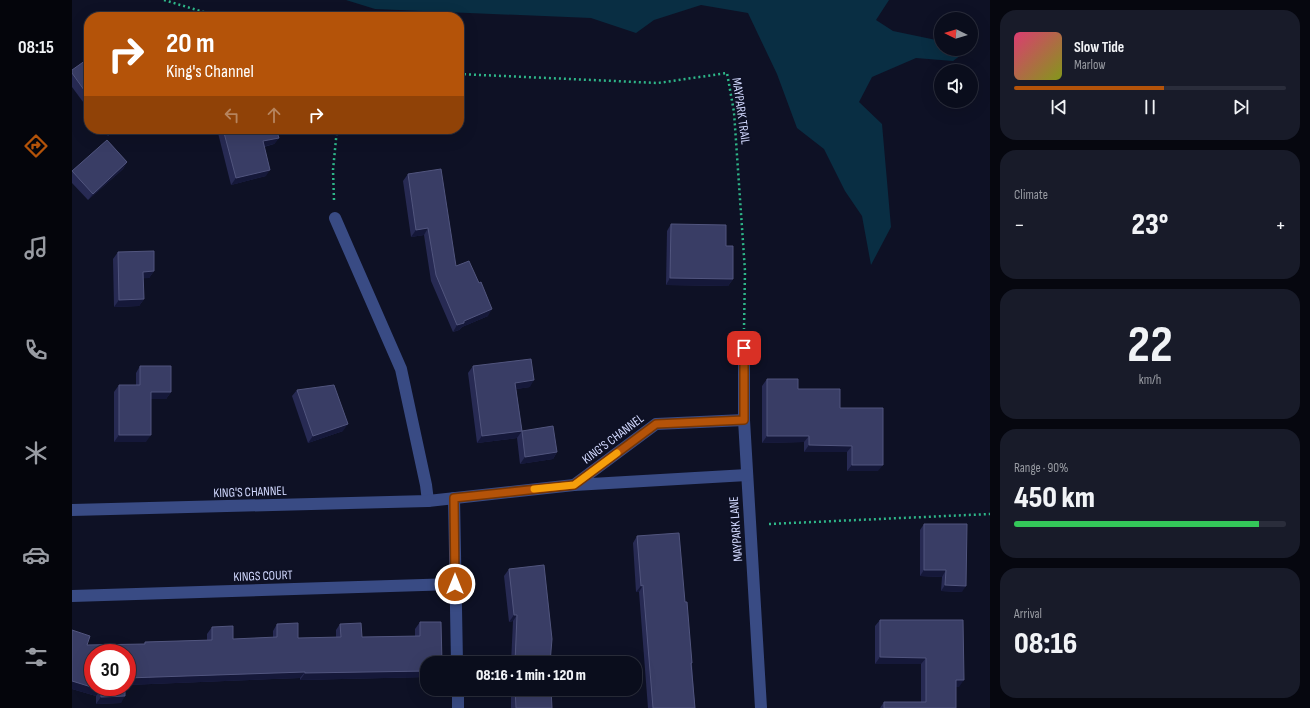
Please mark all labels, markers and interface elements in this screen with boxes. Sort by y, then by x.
north arrow [934,12,978,56]
map controls [934,12,978,108]
text: 20 m [166,27,215,60]
icon: right [100,28,152,80]
text: 08:15 [18,37,54,58]
text: Slow Tide [1074,38,1124,57]
text: Marlow [1074,57,1106,73]
text: King's Channel [166,61,254,82]
button: sound [934,64,978,108]
street label: MAYPARK TRAIL [728,77,754,146]
icon: previous [1048,96,1070,118]
icon: pause [1139,96,1161,118]
icon: next [1230,96,1252,118]
icon: left [221,104,243,126]
icon: ahead [263,104,285,126]
icon: right [305,104,327,126]
icon: directions [22,132,50,160]
text: Climate [1014,187,1048,203]
text: 23° [1132,207,1168,243]
text: − [1014,212,1025,239]
text: + [1275,212,1286,239]
icon: music [22,234,50,262]
text: 22 [1127,314,1173,377]
pin [727,331,761,365]
icon: phone [22,336,50,364]
icon: arrive [733,337,755,359]
text: km/h [1139,372,1161,388]
street label: KING'S CHANNEL [579,410,647,467]
icon: climate [22,439,50,467]
text: Range · 90% [1014,460,1068,476]
text: 450 km [1014,480,1095,516]
street label: KING'S CHANNEL [213,483,287,501]
street label: MAYPARK LANE [726,496,746,562]
icon: car [22,541,50,569]
position arrow [434,563,476,605]
street label: KINGS COURT [233,567,293,585]
text: Arrival [1014,606,1042,622]
text: 08:16 [1014,626,1077,662]
icon: filters [22,643,50,671]
speed limit sign: 30 [84,644,136,696]
text: 08:16 · 1 min · 120 m [476,666,586,685]

